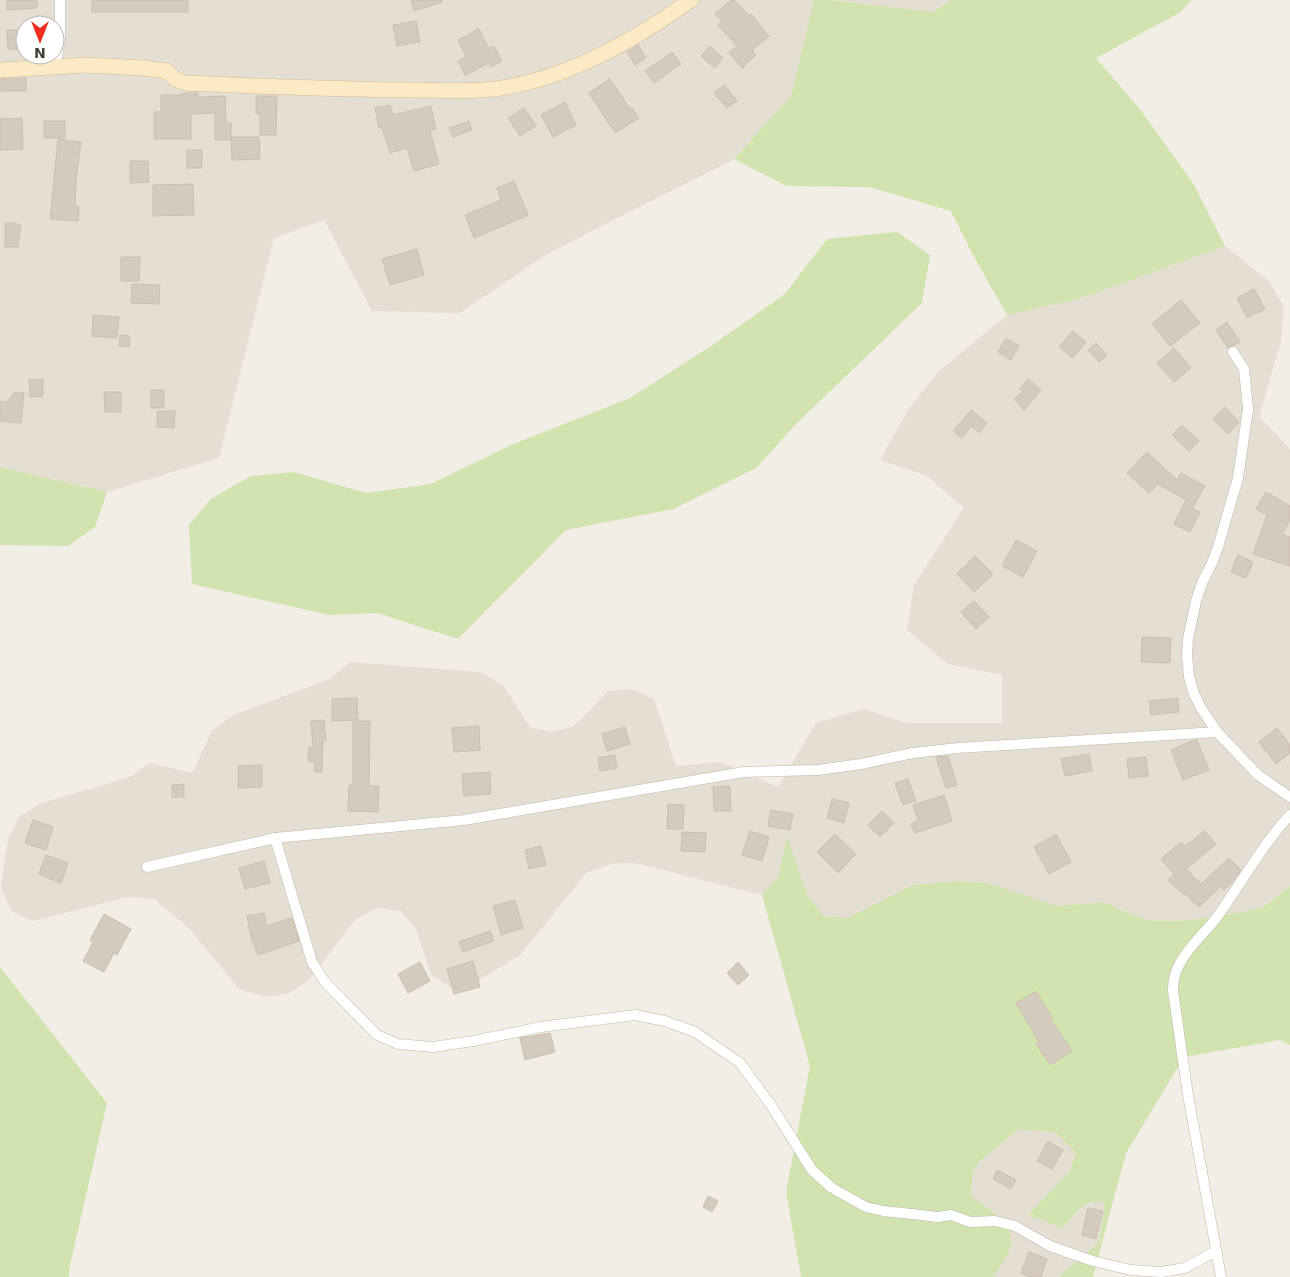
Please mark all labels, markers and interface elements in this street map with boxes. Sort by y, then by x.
north arrow [15,15,65,65]
text: N [34,45,46,61]

